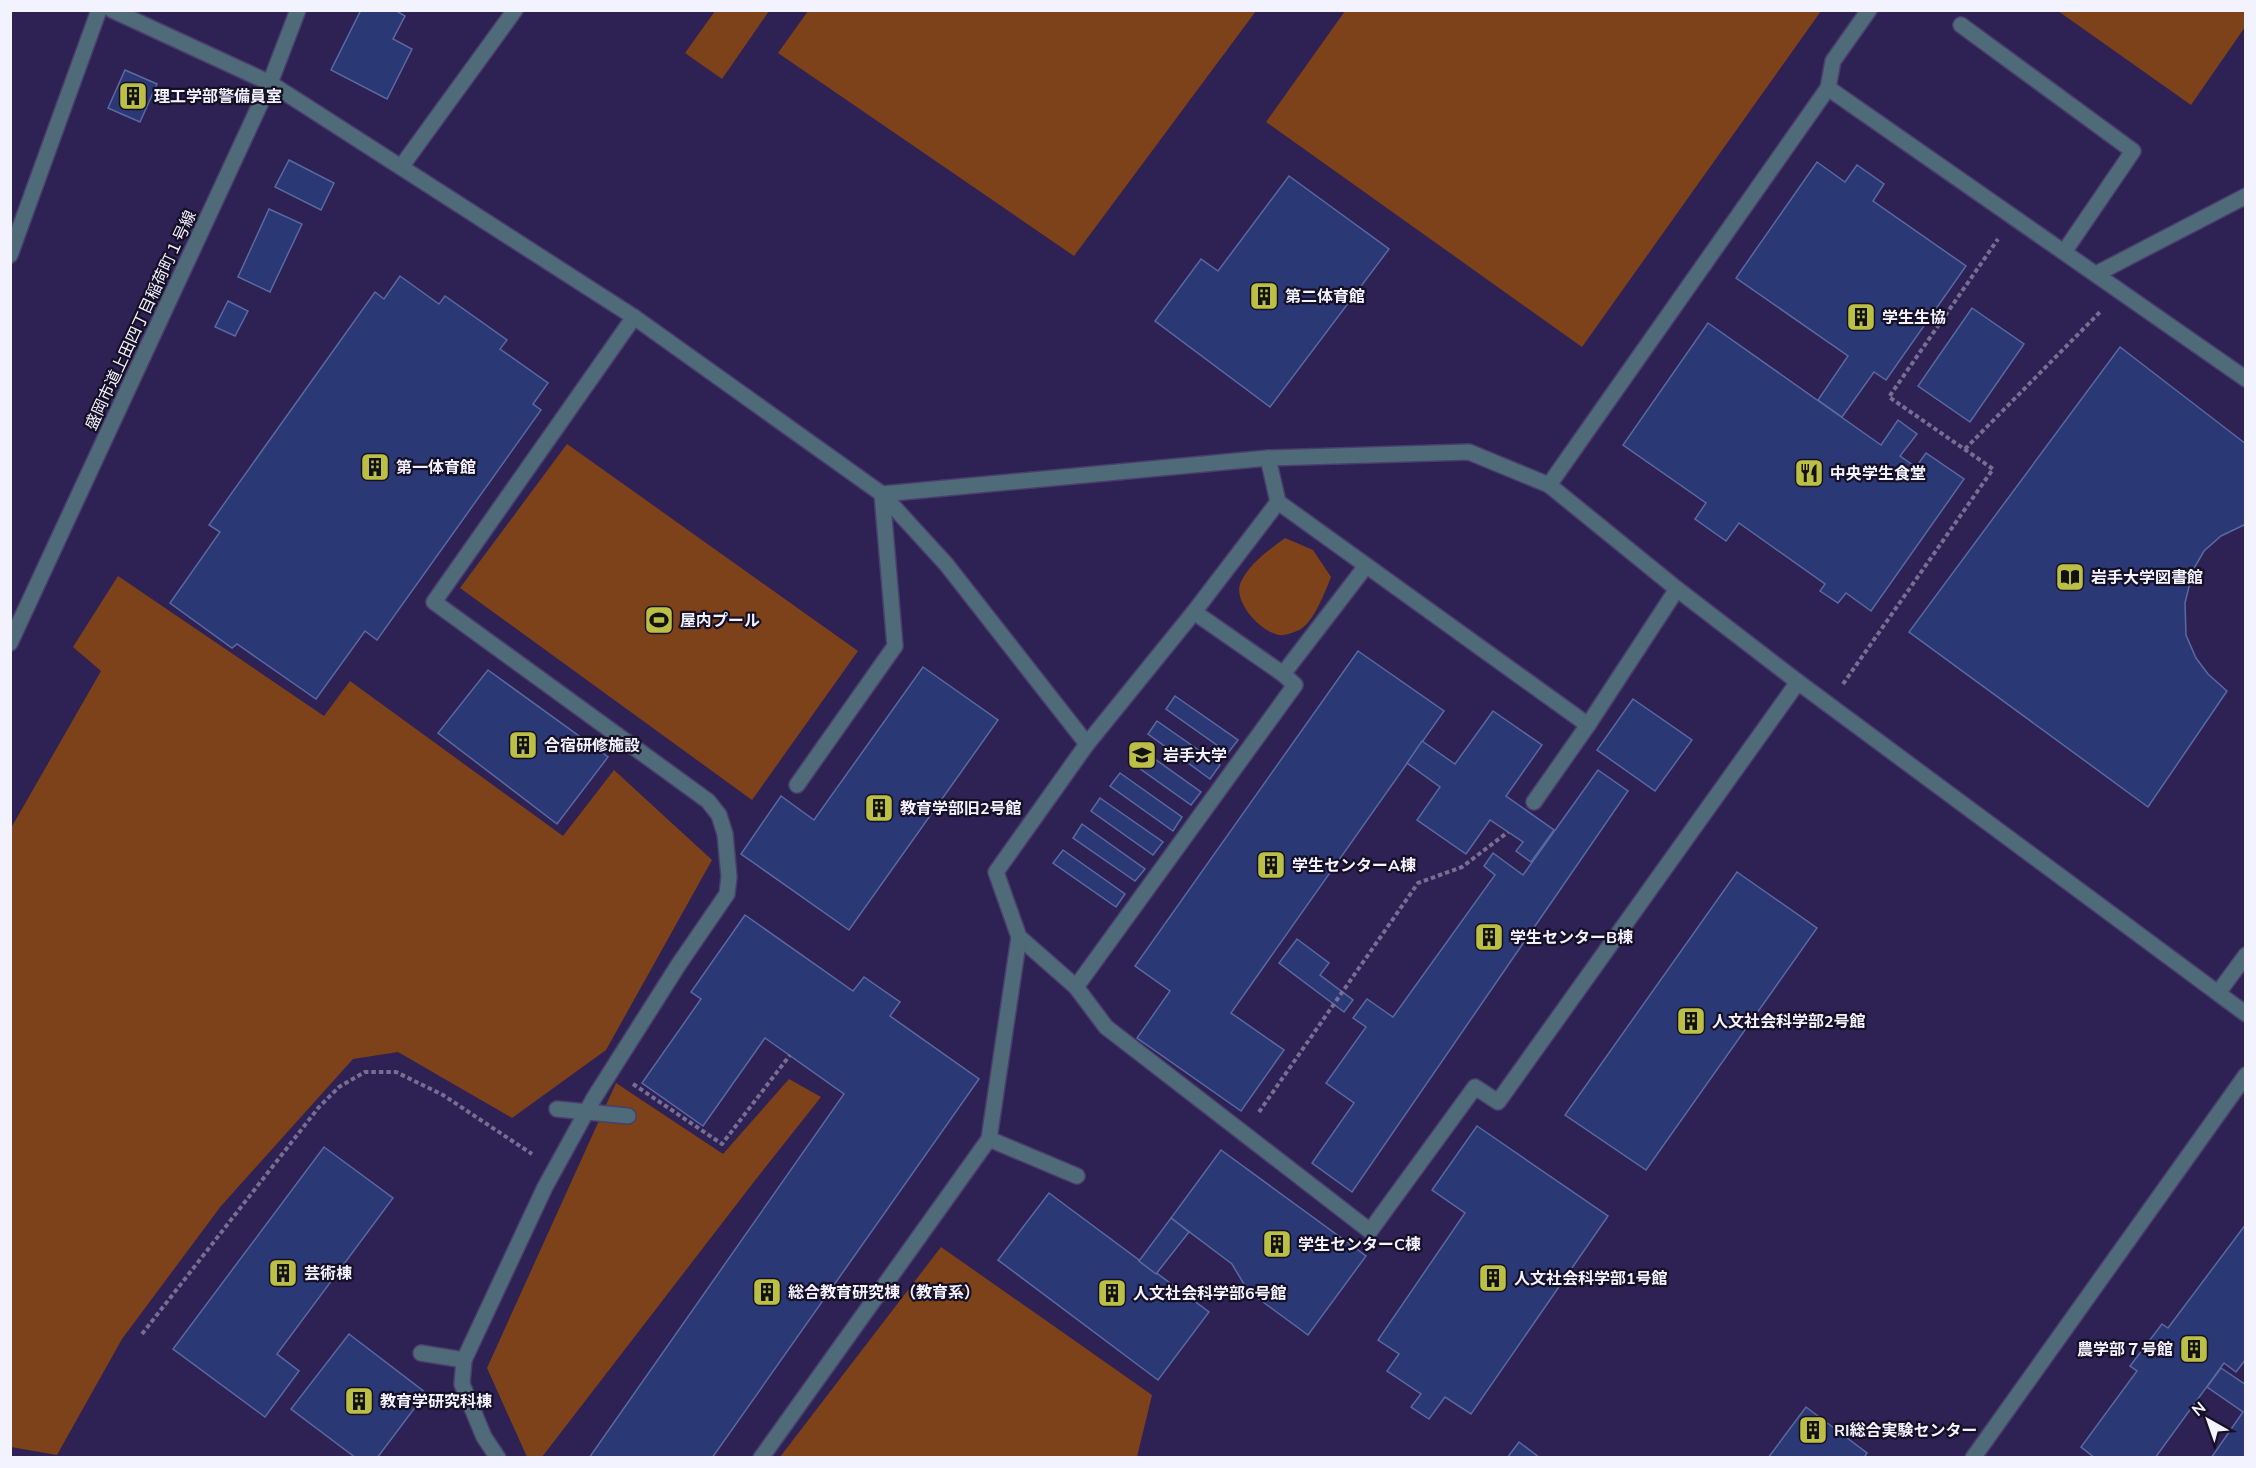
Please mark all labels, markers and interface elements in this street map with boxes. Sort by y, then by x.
building icon: 理工学部警備員室 [117,80,149,112]
place label: 理工学部警備員室 [154,86,282,108]
street label: 盛岡市道上田四丁目稲荷町１号線 [80,207,202,434]
building icon: 第二体育館 [1248,280,1280,312]
place label: 第二体育館 [1285,286,1365,308]
building icon: 学生生協 [1845,301,1877,333]
place label: 学生生協 [1882,307,1946,329]
building icon: 第一体育館 [359,451,391,483]
place label: 第一体育館 [396,457,476,479]
restaurant icon: 中央学生食堂 [1793,457,1825,489]
place label: 中央学生食堂 [1830,463,1926,485]
library icon: 岩手大学図書館 [2054,561,2086,593]
place label: 岩手大学図書館 [2091,567,2203,589]
sports icon: 屋内プール [643,604,675,636]
place label: 屋内プール [680,610,760,632]
building icon: 合宿研修施設 [507,729,539,761]
place label: 合宿研修施設 [544,735,640,757]
school or university icon: 岩手大学 [1126,739,1158,771]
place label: 岩手大学 [1163,745,1227,767]
building icon: 教育学部旧2号館 [863,792,895,824]
place label: 教育学部旧2号館 [900,798,1022,820]
building icon: 学生センターA棟 [1255,849,1287,881]
place label: 学生センターA棟 [1292,855,1416,877]
building icon: 学生センターB棟 [1473,921,1505,953]
place label: 学生センターB棟 [1510,927,1633,949]
building icon: 人文社会科学部2号館 [1675,1005,1707,1037]
place label: 人文社会科学部2号館 [1712,1011,1866,1033]
building icon: 学生センターC棟 [1261,1228,1293,1260]
place label: 学生センターC棟 [1298,1234,1421,1256]
building icon: 芸術棟 [267,1257,299,1289]
building icon: 人文社会科学部1号館 [1477,1262,1509,1294]
place label: 芸術棟 [304,1263,352,1285]
place label: 人文社会科学部1号館 [1514,1268,1668,1290]
building icon: 総合教育研究棟（教育系） [751,1276,783,1308]
building icon: 人文社会科学部6号館 [1096,1277,1128,1309]
place label: 総合教育研究棟（教育系） [788,1282,980,1304]
place label: 人文社会科学部6号館 [1133,1283,1287,1305]
building icon: 農学部７号館 [2178,1333,2210,1365]
place label: 農学部７号館 [2077,1339,2173,1361]
building icon: 教育学研究科棟 [343,1385,375,1417]
north arrow [2178,1390,2238,1450]
place label: 教育学研究科棟 [380,1391,492,1413]
text: N [2187,1397,2211,1422]
building icon: RI総合実験センター [1797,1414,1829,1446]
place label: RI総合実験センター [1834,1420,1977,1442]

